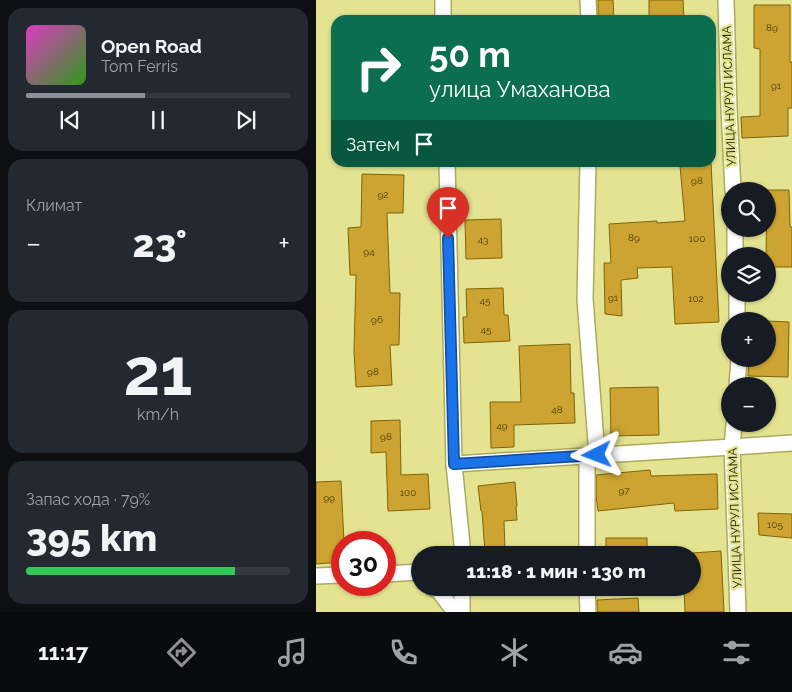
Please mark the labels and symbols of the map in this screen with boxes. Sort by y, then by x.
house number: 89 [766,22,778,33]
street label: УЛИЦА НУРУЛ ИСЛАМА [720,26,738,166]
house number: 91 [771,80,782,91]
house number: 98 [691,175,703,186]
pin [427,187,469,238]
house number: 92 [377,189,389,200]
house number: 89 [628,232,640,243]
house number: 100 [689,233,705,244]
house number: 43 [478,234,488,245]
house number: 94 [363,246,375,257]
house number: 91 [608,292,619,303]
house number: 102 [688,293,704,304]
house number: 45 [480,295,491,306]
house number: 96 [371,314,383,325]
house number: 45 [481,324,492,335]
house number: 98 [367,366,379,377]
house number: 48 [551,404,563,415]
house number: 49 [496,420,508,431]
position arrow [570,428,622,480]
house number: 98 [380,431,392,442]
street label: УЛИЦА НУРУЛ ИСЛАМА [726,448,744,588]
house number: 97 [618,485,630,496]
house number: 100 [400,487,416,498]
house number: 99 [323,492,335,503]
house number: 105 [767,519,783,530]
speed limit sign: 30 [331,531,396,596]

